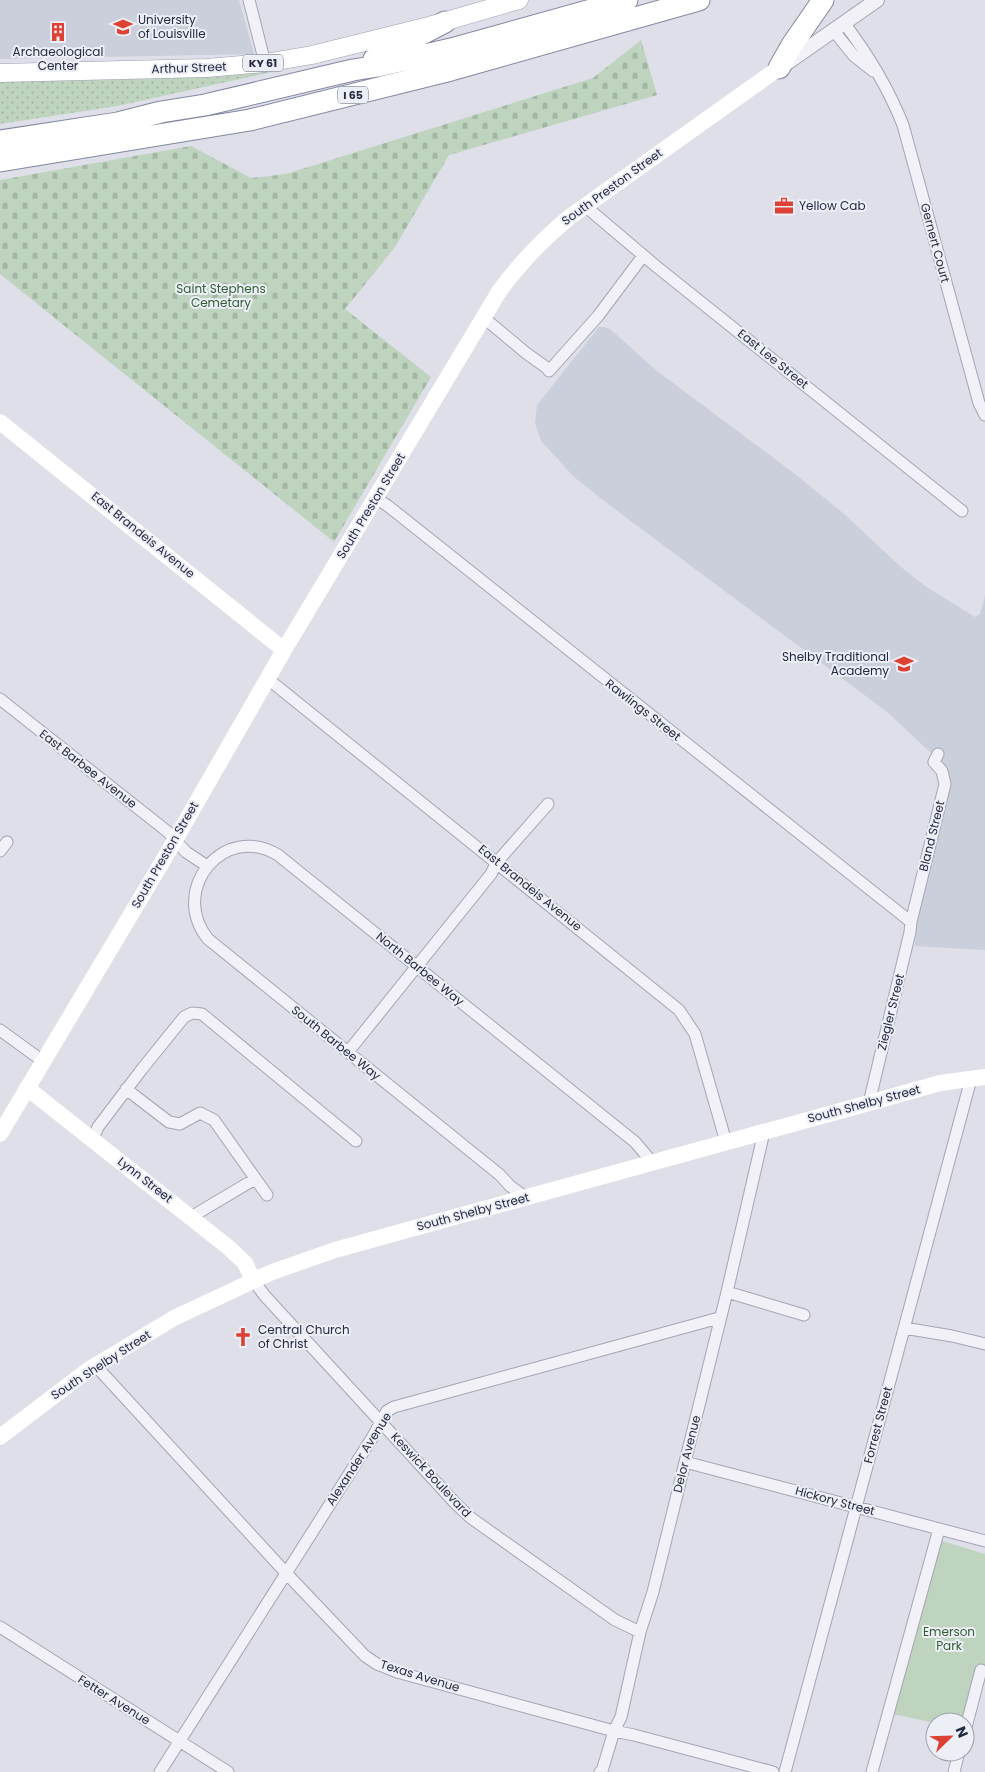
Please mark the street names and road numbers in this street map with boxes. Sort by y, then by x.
road number: KY 61 [243,54,283,72]
street label: Arthur Street [151,58,227,77]
road number: I 65 [338,86,368,104]
street label: South Preston Street [558,144,666,229]
street label: Gernert Court [917,201,954,285]
street label: East Lee Street [734,325,812,392]
street label: South Preston Street [332,450,409,562]
street label: East Brandeis Avenue [88,487,199,582]
street label: Rawlings Street [602,675,685,744]
street label: East Barbee Avenue [36,725,141,812]
street label: South Preston Street [127,798,202,911]
street label: Bland Street [914,799,949,873]
street label: East Brandeis Avenue [475,840,586,935]
street label: North Barbee Way [373,928,468,1010]
street label: Ziegler Street [873,972,908,1052]
street label: South Barbee Way [288,1001,385,1084]
street label: South Shelby Street [806,1080,922,1127]
street label: Lynn Street [114,1153,176,1207]
street label: South Shelby Street [415,1188,531,1235]
street label: South Shelby Street [47,1326,154,1403]
street label: Forrest Street [859,1384,896,1465]
street label: Alexander Avenue [322,1409,395,1509]
street label: Delor Avenue [669,1413,704,1494]
street label: Keswick Boulevard [387,1428,475,1521]
street label: Hickory Street [793,1482,877,1519]
street label: Texas Avenue [378,1655,462,1696]
street label: Fetter Avenue [75,1671,154,1729]

